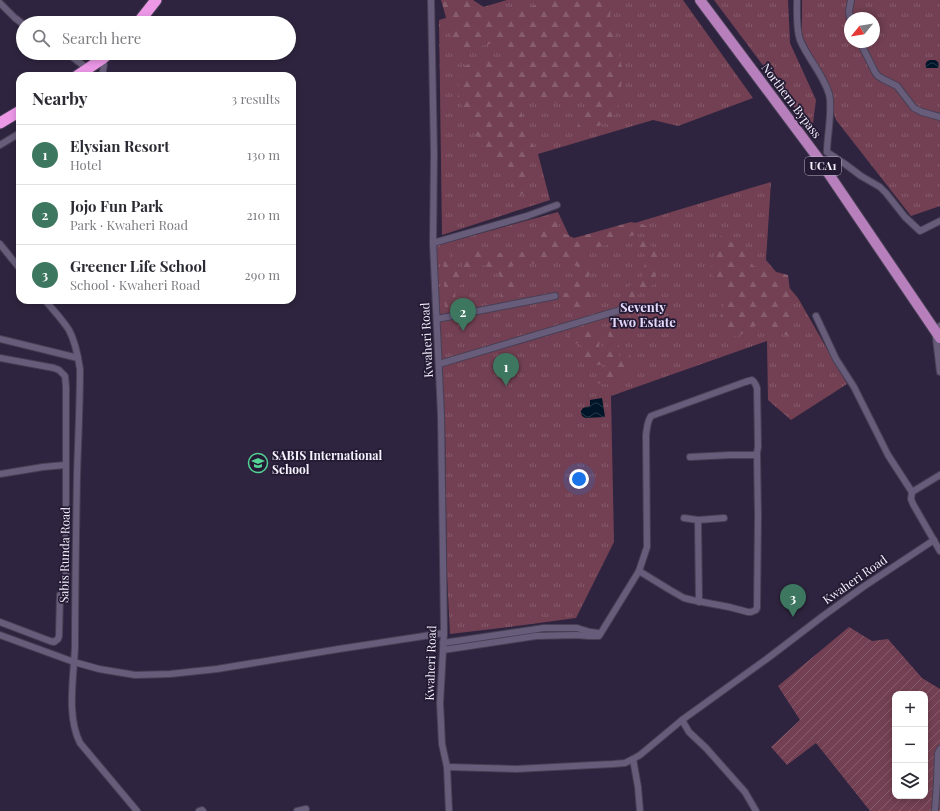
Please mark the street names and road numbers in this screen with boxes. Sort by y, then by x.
street label: Northern Bypass [758,60,825,141]
road number: UCA1 [805,157,841,175]
street label: Kwaheri Road [416,302,436,378]
street label: Sabis Runda Road [55,507,73,603]
street label: Kwaheri Road [819,551,890,607]
street label: Kwaheri Road [421,625,439,701]

